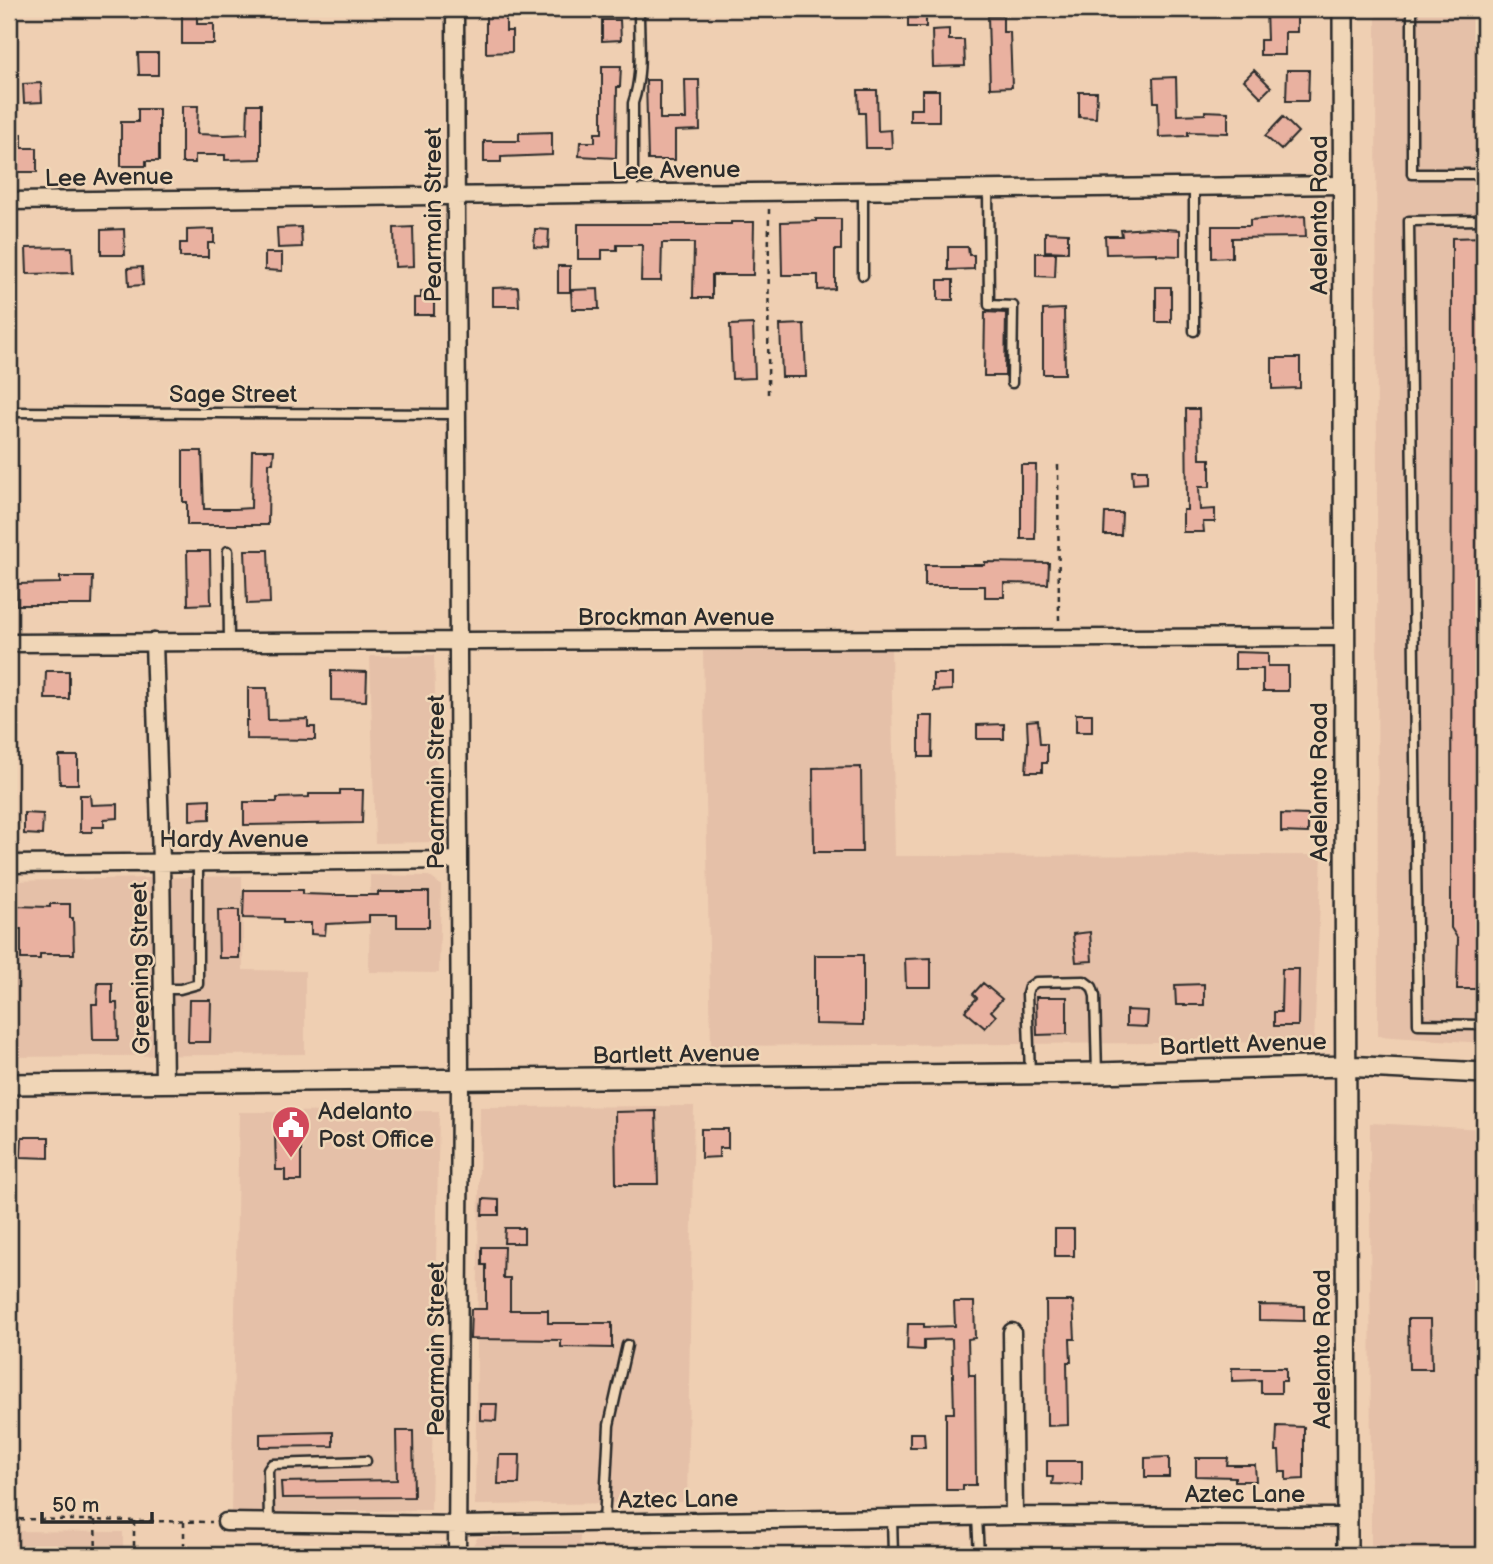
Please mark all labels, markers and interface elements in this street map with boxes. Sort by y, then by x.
street label: Pearmain Street [419,127,448,303]
street label: Adelanto Road [1305,135,1334,295]
street label: Lee Avenue [611,155,741,186]
street label: Lee Avenue [44,162,174,193]
street label: Sage Street [169,380,298,409]
street label: Brockman Avenue [578,603,774,632]
street label: Pearmain Street [422,694,451,870]
street label: Adelanto Road [1305,702,1334,862]
street label: Hardy Avenue [159,825,309,854]
street label: Greening Street [124,881,157,1055]
street label: Bartlett Avenue [1159,1027,1327,1062]
street label: Bartlett Avenue [592,1039,760,1070]
place label: Adelanto Post Office [318,1097,434,1154]
public building icon: Adelanto Post Office [270,1104,312,1159]
street label: Pearmain Street [422,1261,451,1437]
street label: Adelanto Road [1308,1269,1337,1429]
scale bar [42,1480,152,1524]
street label: Aztec Lane [1185,1480,1305,1509]
street label: Aztec Lane [617,1484,739,1515]
text: 50 m [52,1493,99,1518]

